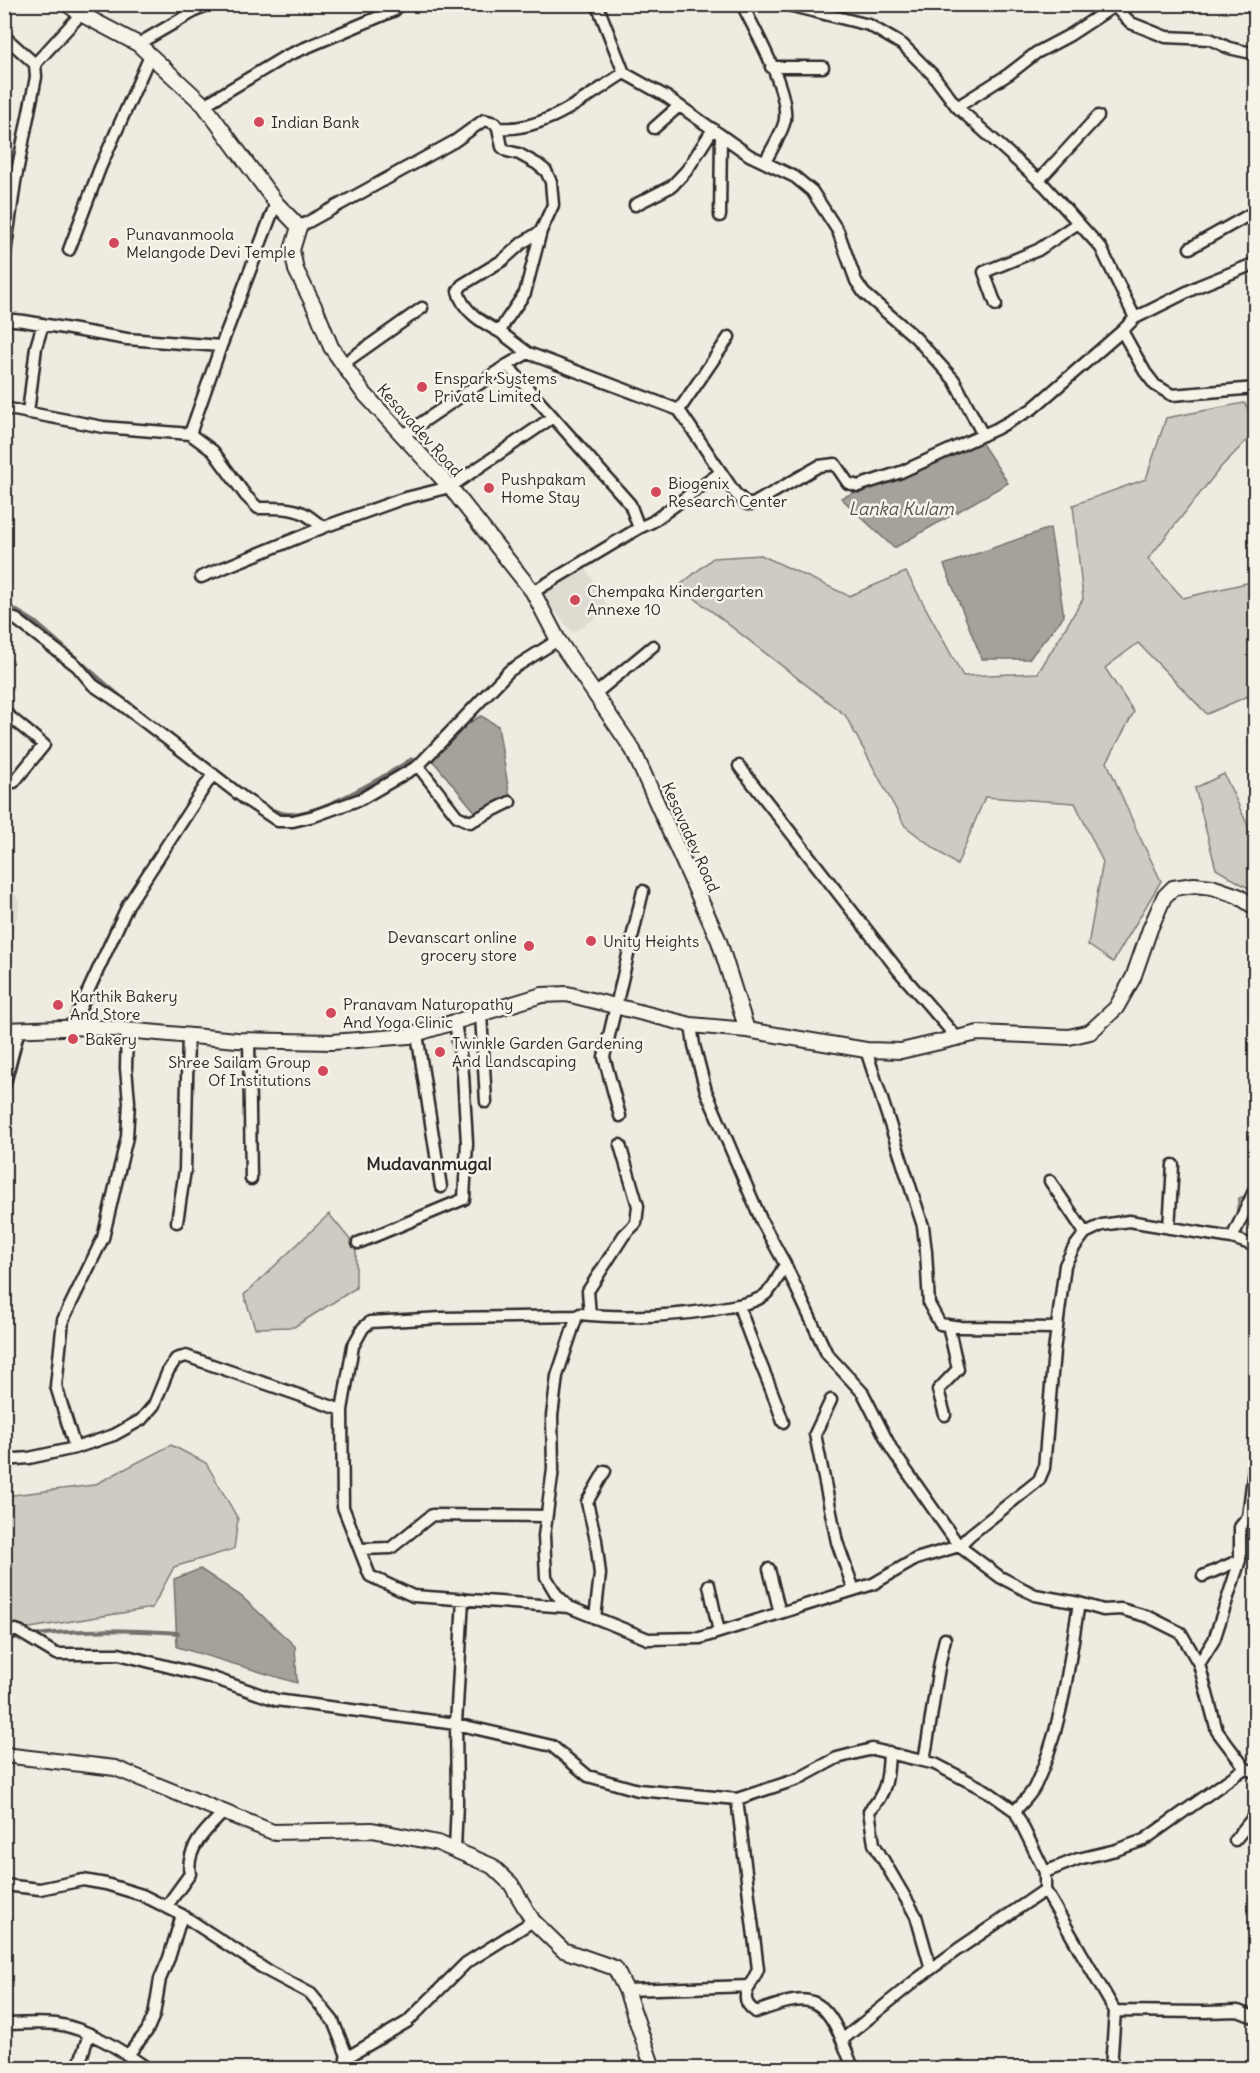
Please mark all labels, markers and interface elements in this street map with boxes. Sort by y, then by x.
place label: Indian Bank [271,112,359,132]
marker: Indian Bank [252,115,266,129]
place label: Punavanmoola Melangode Devi Temple [126,224,296,262]
marker: Punavanmoola Melangode Devi Temple [107,236,121,250]
place label: Enspark Systems Private Limited [434,368,557,406]
street label: Kesavadev Road [373,379,467,481]
marker: Enspark Systems Private Limited [415,380,429,394]
place label: Pushpakam Home Stay [501,469,586,507]
place label: Biogenix Research Center [668,473,788,511]
marker: Pushpakam Home Stay [482,481,496,495]
marker: Biogenix Research Center [649,485,663,499]
water label: Lanka Kulam [848,497,955,520]
place label: Chempaka Kindergarten Annexe 10 [587,581,763,619]
marker: Chempaka Kindergarten Annexe 10 [568,593,582,607]
street label: Kesavadev Road [658,779,724,895]
place label: Devanscart online grocery store [387,927,517,965]
place label: Unity Heights [603,931,699,951]
marker: Unity Heights [584,934,598,948]
marker: Devanscart online grocery store [522,939,536,953]
place label: Karthik Bakery And Store [70,986,178,1024]
place label: Pranavam Naturopathy And Yoga Clinic [343,994,513,1032]
marker: Karthik Bakery And Store [51,998,65,1012]
marker: Pranavam Naturopathy And Yoga Clinic [324,1006,338,1020]
place label: Bakery [85,1029,137,1049]
marker: Bakery [66,1032,80,1046]
place label: Twinkle Garden Gardening And Landscaping [452,1033,643,1071]
marker: Twinkle Garden Gardening And Landscaping [433,1045,447,1059]
place label: Shree Sailam Group Of Institutions [168,1052,311,1090]
marker: Shree Sailam Group Of Institutions [316,1064,330,1078]
district label: Mudavanmugal [366,1152,492,1175]

